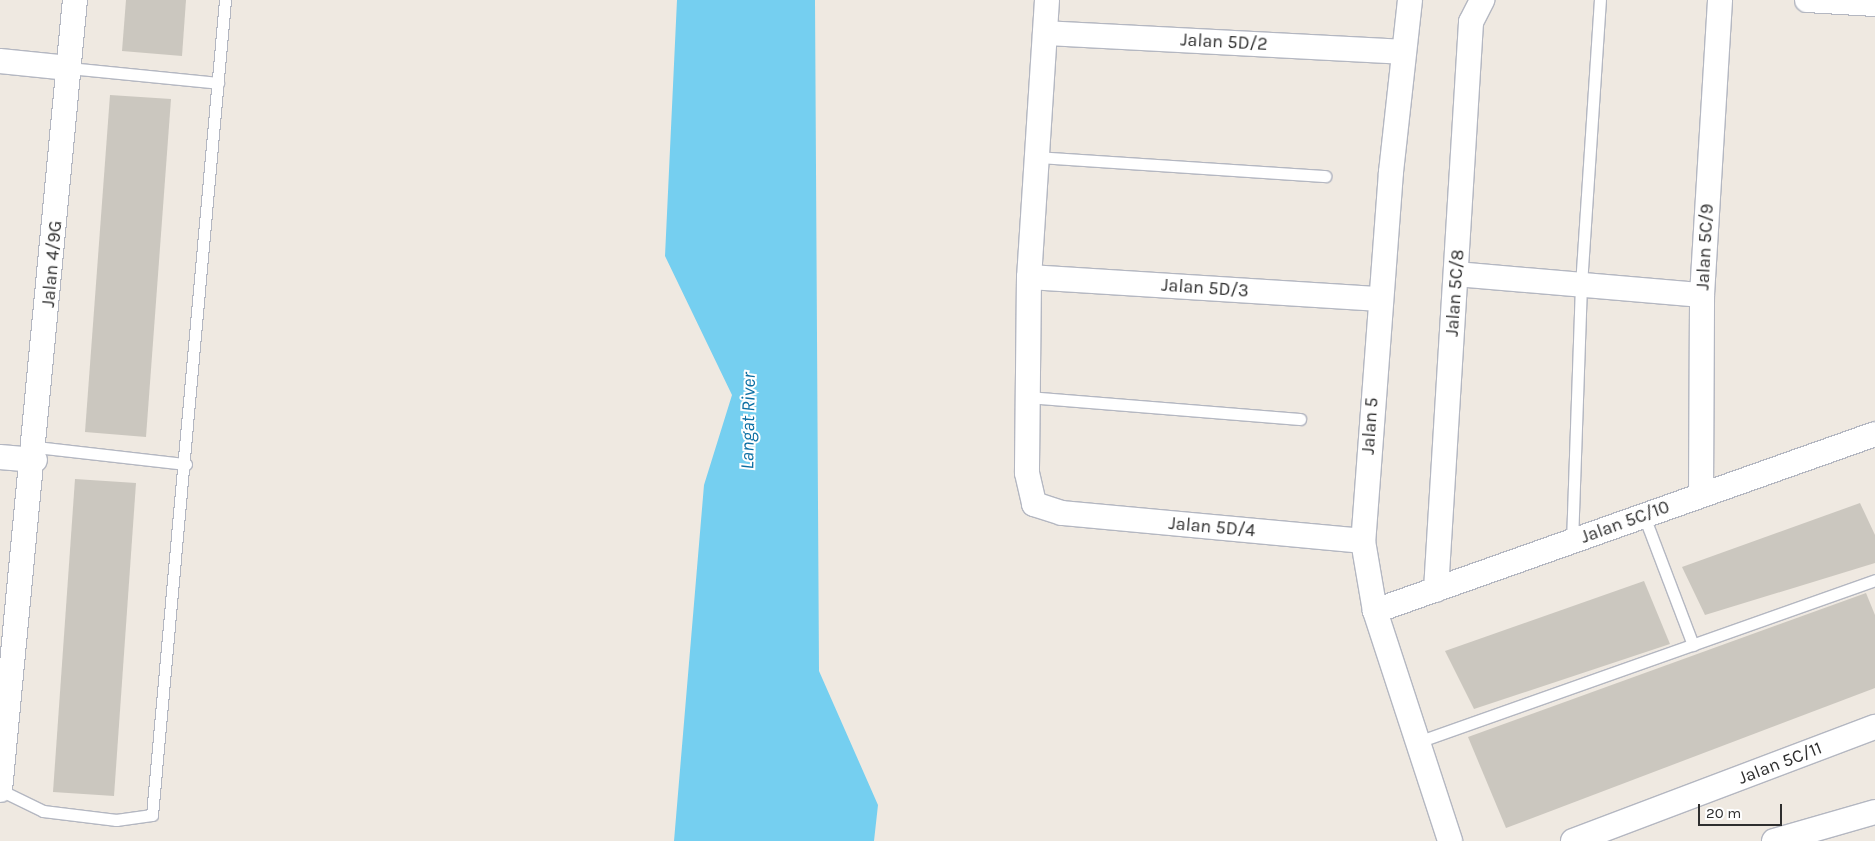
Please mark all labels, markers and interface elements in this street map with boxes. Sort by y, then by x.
street label: Jalan 5D/2 [1180,29,1268,55]
street label: Jalan 5C/9 [1692,203,1718,291]
street label: Jalan 4/9G [37,220,67,308]
street label: Jalan 5C/8 [1441,249,1469,337]
street label: Jalan 5D/3 [1161,274,1249,302]
water label: Langat River [737,372,761,470]
street label: Jalan 5 [1357,397,1383,455]
street label: Jalan 5C/10 [1578,496,1672,548]
street label: Jalan 5D/4 [1168,512,1256,542]
street label: Jalan 5C/11 [1735,737,1825,789]
scale bar [1700,794,1784,826]
text: 20 m [1706,804,1741,822]

